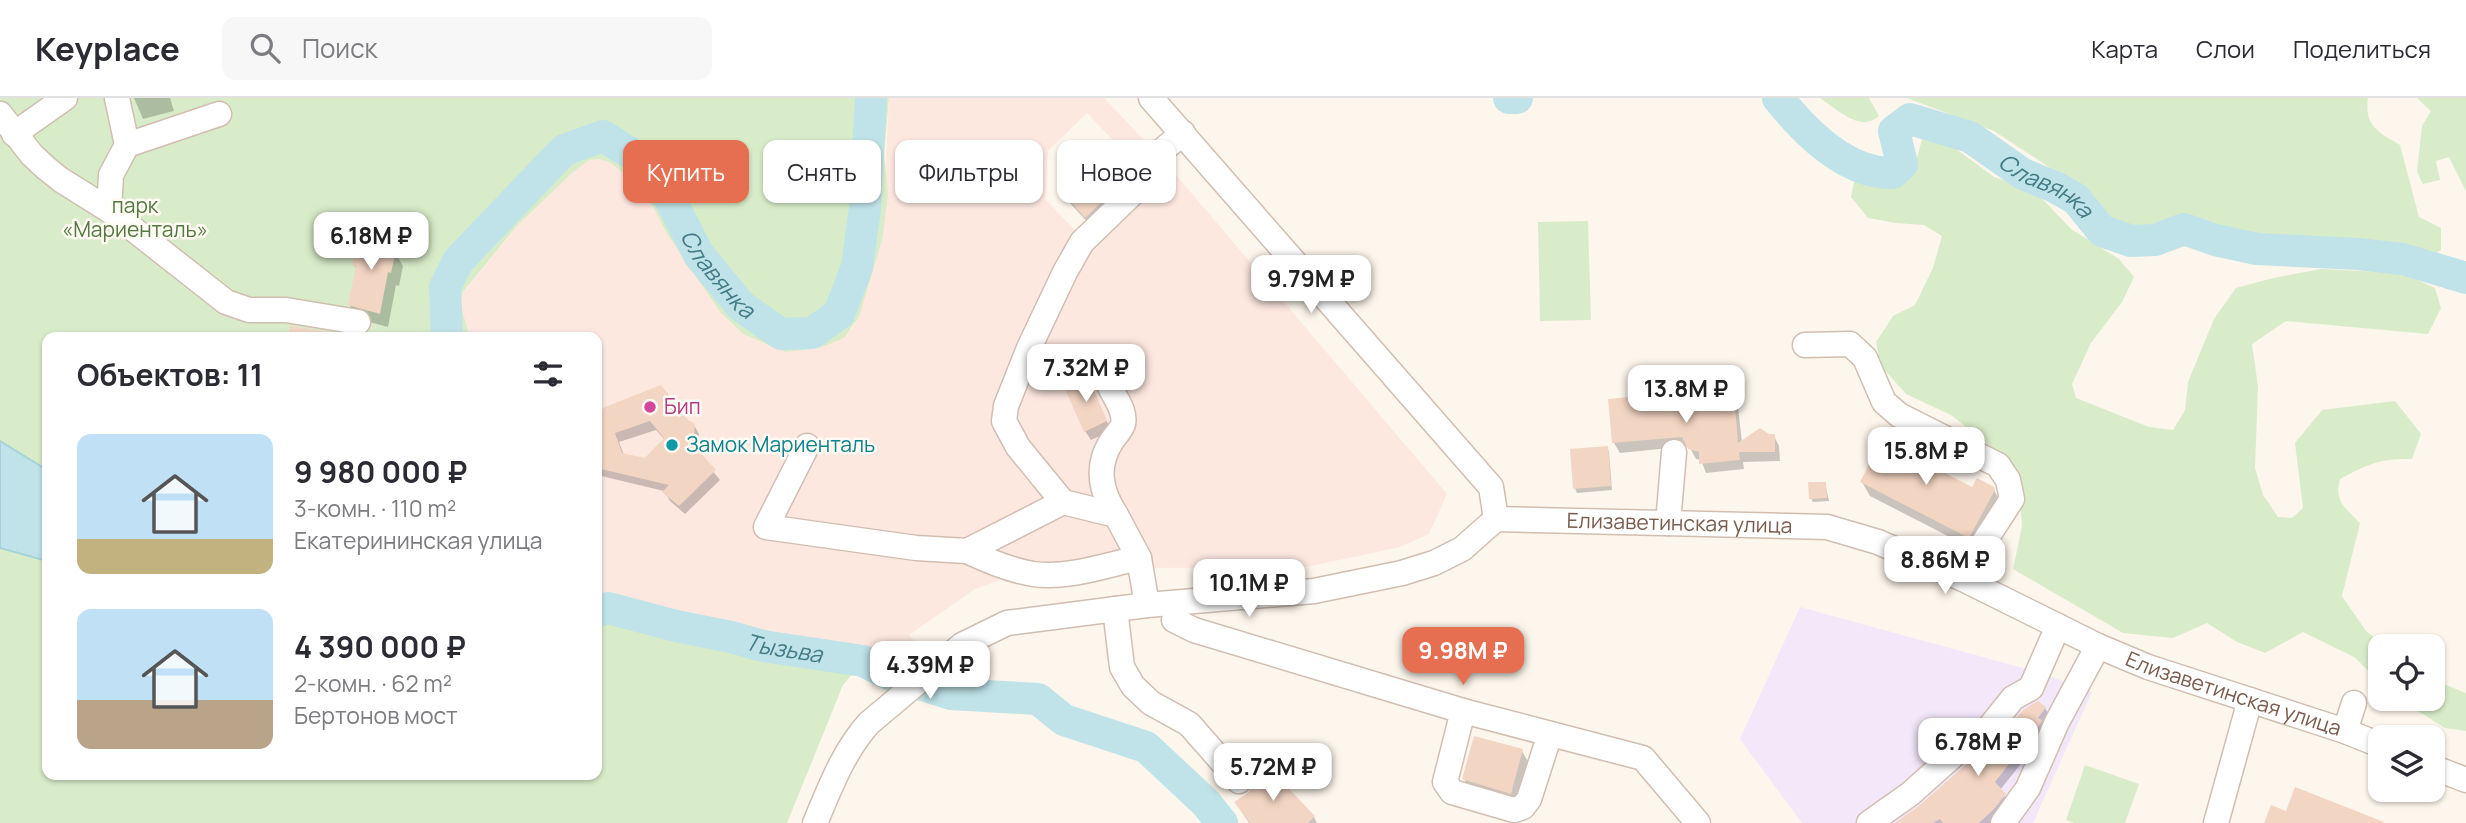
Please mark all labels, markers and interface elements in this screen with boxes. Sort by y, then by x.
search box [222,17,712,80]
text: Keyplace [35,26,180,71]
icon: search [246,29,284,67]
text: Поиск [302,30,377,66]
text: Карта [2091,32,2158,65]
text: Слои [2196,32,2255,65]
text: Поделиться [2293,32,2431,65]
chip: Купить [623,140,749,203]
chip: Снять [763,140,881,203]
chip: Фильтры [895,140,1043,203]
chip: Новое [1057,140,1176,203]
water label: Славянка [1993,145,2103,225]
park label: парк «Мариенталь» [62,191,208,243]
pin: 6.18M ₽ [306,212,436,272]
text: 6.18M ₽ [330,219,412,251]
water label: Славянка [674,224,762,326]
pin: 9.79M ₽ [1246,256,1376,315]
text: 9.79M ₽ [1267,262,1355,294]
pin: 7.32M ₽ [1021,344,1151,404]
text: 7.32M ₽ [1043,351,1129,383]
text: Объектов: 11 [77,354,263,395]
icon: filters [529,355,567,393]
pin: 13.8M ₽ [1621,366,1751,425]
text: 13.8M ₽ [1644,372,1728,404]
place label: Бип [664,392,701,420]
marker: Бип [642,399,658,415]
pin: 15.8M ₽ [1861,428,1991,487]
place label: Замок Мариенталь [686,430,875,458]
text: 15.8M ₽ [1884,434,1968,466]
marker: Замок Мариенталь [664,437,680,453]
text: 9 980 000 ₽ [294,451,467,492]
icon: home [133,462,217,546]
text: 3-комн. · 110 m² [294,492,456,524]
street label: Елизаветинская улица [1566,506,1793,539]
text: Екатерининская улица [294,524,543,556]
pin: 8.86M ₽ [1880,536,2010,596]
text: 8.86M ₽ [1900,543,1990,575]
pin: 10.1M ₽ [1184,560,1314,619]
text: 10.1M ₽ [1209,566,1289,598]
water label: Тызьва [742,625,826,670]
text: 4 390 000 ₽ [294,626,466,667]
pin: 9.98M ₽ [1398,628,1528,687]
text: 9.98M ₽ [1418,634,1508,666]
map controls [2368,634,2445,802]
button: locate [2368,634,2445,711]
icon: home [133,637,217,721]
pin: 4.39M ₽ [865,642,995,701]
street label: Елизаветинская улица [2122,644,2345,742]
text: 4.39M ₽ [886,648,974,680]
text: 2-комн. · 62 m² [294,667,452,699]
text: Бертонов мост [294,699,458,731]
pin: 6.78M ₽ [1913,718,2043,778]
text: 6.78M ₽ [1934,725,2022,757]
button: layers [2368,725,2445,802]
pin: 5.72M ₽ [1208,744,1338,803]
text: 5.72M ₽ [1230,750,1316,782]

